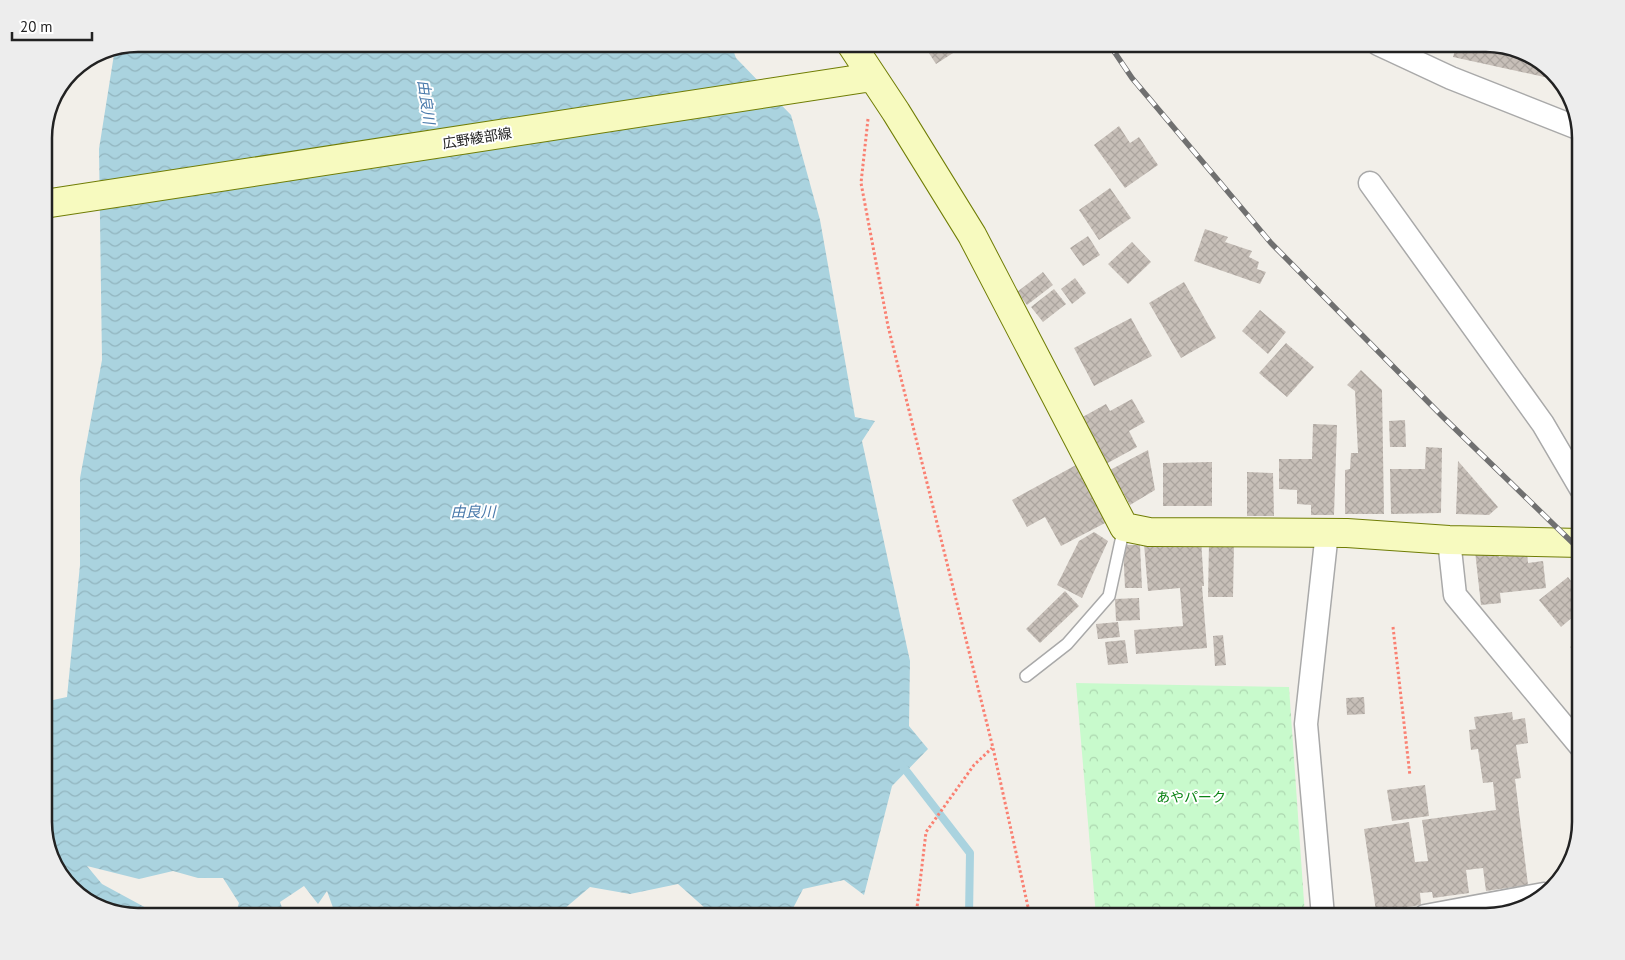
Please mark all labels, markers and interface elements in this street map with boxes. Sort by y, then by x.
scale bar [12,10,92,42]
text: 20 m [20,17,53,36]
water label: 由良川 [414,78,439,128]
street label: 広野綾部線 [441,124,513,152]
water label: 由良川 [450,502,497,521]
park label: あやパーク [1156,788,1226,806]

